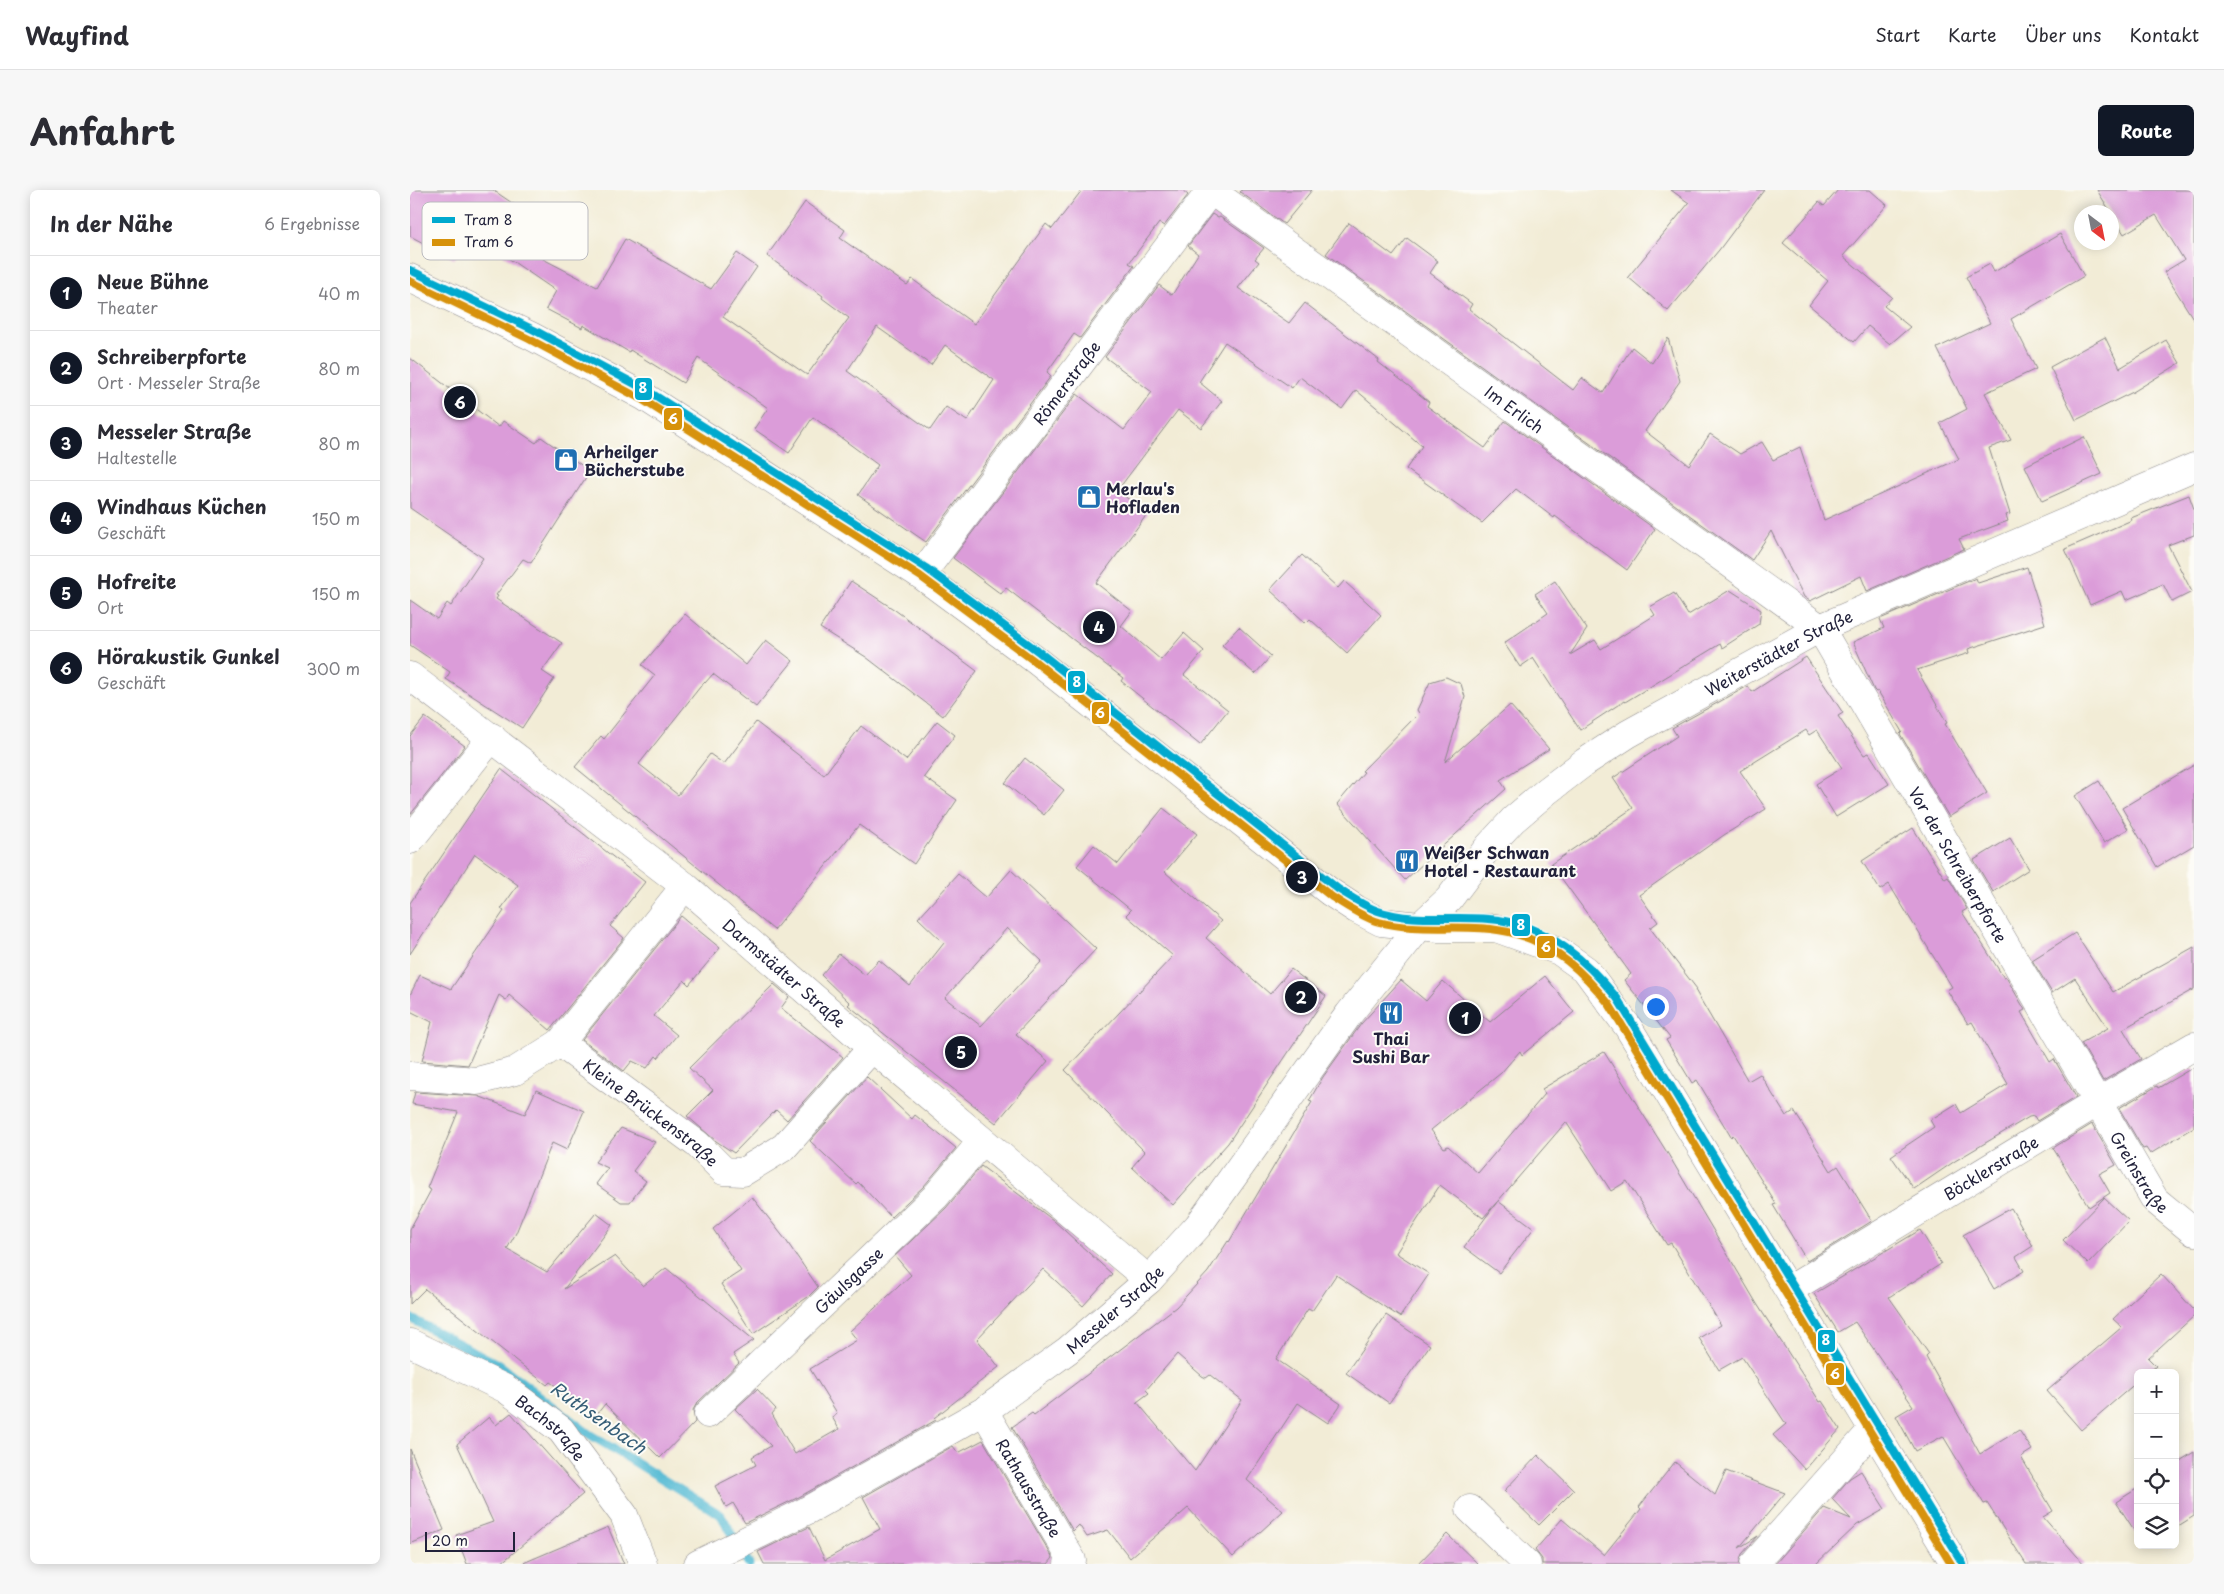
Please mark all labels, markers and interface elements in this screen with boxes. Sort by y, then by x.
text: Wayfind [25,17,129,53]
text: Start [1875,21,1920,48]
text: Karte [1948,21,1997,48]
text: Über uns [2025,21,2101,48]
text: Kontakt [2129,21,2199,48]
text: Anfahrt [30,104,175,157]
button: Route [2098,105,2194,156]
legend [422,202,588,260]
north arrow [2074,205,2119,250]
text: In der Nähe [50,207,172,239]
text: Tram 8 [464,209,513,230]
text: 6 Ergebnisse [264,211,360,235]
text: Tram 6 [464,231,514,252]
text: Neue Bühne [97,267,209,295]
text: 1 [62,281,70,305]
text: 40 m [318,281,360,305]
text: Theater [97,295,158,319]
street label: Römerstraße [1026,335,1106,430]
text: Schreiberpforte [97,342,247,370]
text: 2 [60,356,72,380]
text: 80 m [318,356,360,380]
text: Ort · Messeler Straße [97,370,261,394]
line badge: 8 [634,377,653,401]
text: 8 [639,377,648,398]
street label: Im Erlich [1480,379,1549,438]
pin: 6 [444,383,476,421]
line badge: 6 [663,407,683,431]
text: 6 [668,408,678,429]
text: Messeler Straße [97,417,251,445]
text: 3 [61,431,71,455]
text: 80 m [318,431,360,455]
place label: Arheilger Bücherstube [583,439,685,481]
text: Haltestelle [97,445,177,469]
shop icon: Arheilger Bücherstube [553,447,579,473]
place label: Merlau's Hofladen [1106,476,1180,518]
shop icon: Merlau's Hofladen [1076,484,1102,510]
text: Windhaus Küchen [97,492,267,520]
text: 4 [61,506,71,530]
text: 150 m [312,506,360,530]
text: Geschäft [97,520,166,544]
text: Hofreite [97,567,176,595]
text: 5 [61,581,71,605]
text: 150 m [312,581,360,605]
text: Ort [97,595,124,619]
street label: Weiterstädter Straße [1700,604,1856,701]
pin: 4 [1083,608,1115,646]
text: Hörakustik Gunkel [97,642,279,670]
text: 6 [60,656,72,680]
text: 300 m [306,656,360,680]
text: Geschäft [97,670,166,694]
line badge: 8 [1067,670,1086,694]
text: 8 [1073,671,1082,692]
line badge: 6 [1091,701,1110,725]
text: 6 [1095,702,1105,723]
street label: Vor der Schreiberpforte [1903,782,2014,947]
place label: Weißer Schwan Hotel - Restaurant [1424,840,1576,882]
restaurant icon: Weißer Schwan Hotel - Restaurant [1394,848,1420,874]
pin: 3 [1286,858,1318,896]
street label: Darmstädter Straße [718,912,852,1033]
line badge: 8 [1511,913,1531,937]
text: 8 [1517,914,1526,935]
line badge: 6 [1536,935,1556,959]
text: 6 [1541,936,1551,957]
pin: 2 [1285,978,1317,1016]
your location [1643,994,1669,1020]
pin: 1 [1449,999,1481,1037]
restaurant icon: Thai Sushi Bar [1378,1000,1404,1026]
place label: Thai Sushi Bar [1352,1026,1430,1068]
pin: 5 [945,1033,977,1071]
street label: Kleine Brückenstraße [579,1052,724,1171]
street label: Greinstraße [2105,1126,2174,1219]
street label: Böcklerstraße [1939,1129,2043,1205]
street label: Gäulsgasse [808,1241,888,1319]
street label: Messeler Straße [1060,1260,1169,1359]
line badge: 8 [1817,1329,1836,1353]
text: 8 [1822,1329,1831,1350]
line badge: 6 [1825,1362,1845,1386]
text: 6 [1830,1363,1840,1384]
map controls [2134,1369,2179,1549]
button: + [2134,1369,2179,1414]
water label: Ruthsenbach [546,1374,653,1460]
street label: Bachstraße [511,1388,592,1466]
button: − [2134,1414,2179,1459]
street label: Rathausstraße [991,1434,1068,1542]
button: locate [2134,1459,2179,1504]
button: layers [2134,1504,2179,1549]
scale bar [425,1529,515,1552]
text: 20 m [432,1530,468,1551]

